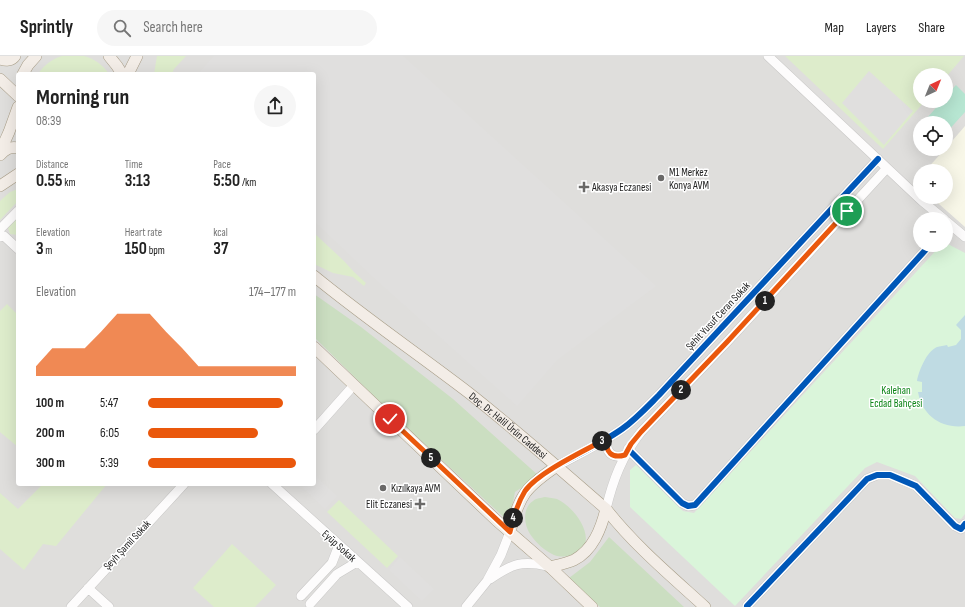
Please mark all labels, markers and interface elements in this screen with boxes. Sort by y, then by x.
search box [97,10,377,46]
text: Sprintly [20,16,73,39]
icon: search [111,17,133,39]
text: Search here [143,18,203,37]
text: Map [824,19,844,36]
text: Layers [866,19,896,36]
text: Share [918,19,945,36]
north arrow [913,68,953,108]
map controls [913,68,953,252]
text: Morning run [36,84,129,111]
button: share [254,85,296,127]
text: 08:39 [36,113,61,129]
button: locate [913,116,953,156]
text: Distance [36,158,68,171]
text: Time [125,158,143,171]
text: Pace [213,158,231,171]
button: + [913,164,953,204]
place label: M1 Merkez Konya AVM [669,166,709,192]
text: 0.55 [36,171,63,191]
text: 3:13 [125,171,150,191]
text: 5:50 [213,171,240,191]
marker: M1 Merkez Konya AVM [656,173,666,183]
text: km [63,176,76,189]
text: /km [240,176,256,189]
place label: Akasya Eczanesi [591,181,651,194]
marker: Akasya Eczanesi [579,182,589,192]
pin [830,194,864,228]
icon: arrive [836,200,858,222]
button: − [913,212,953,252]
text: Elevation [36,226,70,239]
text: Heart rate [125,226,162,239]
text: kcal [213,226,228,239]
text: 3 [36,239,44,259]
text: 150 [125,239,147,259]
text: 37 [213,239,228,259]
text: m [44,244,52,257]
text: bpm [147,244,165,257]
street label: Şehit Yusuf Ceran Sokak [683,279,753,353]
text: Elevation [36,284,76,300]
text: 174–177 m [249,284,296,300]
pin: 1 [755,291,775,311]
text: 1 [763,294,767,307]
pin: 2 [671,380,691,400]
text: 2 [679,383,683,396]
park label: Kalehan Ecdad Bahçesi [870,384,922,410]
street label: Doç. Dr. Halil Ürün Caddesi [467,389,550,461]
text: 100 m [36,395,64,411]
text: 5:47 [100,395,118,411]
pin [373,402,407,436]
icon: check [379,408,401,430]
text: 200 m [36,425,65,441]
text: 6:05 [100,425,119,441]
pin: 3 [592,431,612,451]
text: 3 [600,434,604,447]
pin: 5 [421,448,441,468]
text: 5 [429,451,433,464]
text: 300 m [36,455,65,471]
text: 5:39 [100,455,119,471]
place label: Kızılkaya AVM [391,482,440,495]
marker: Kızılkaya AVM [378,483,388,493]
place label: Elit Eczanesi [366,498,412,511]
marker: Elit Eczanesi [415,499,425,509]
pin: 4 [503,508,523,528]
text: 4 [510,511,516,524]
street label: Şeyh Şamil Sokak [101,517,154,573]
street label: Eyüp Sokak [319,527,359,565]

